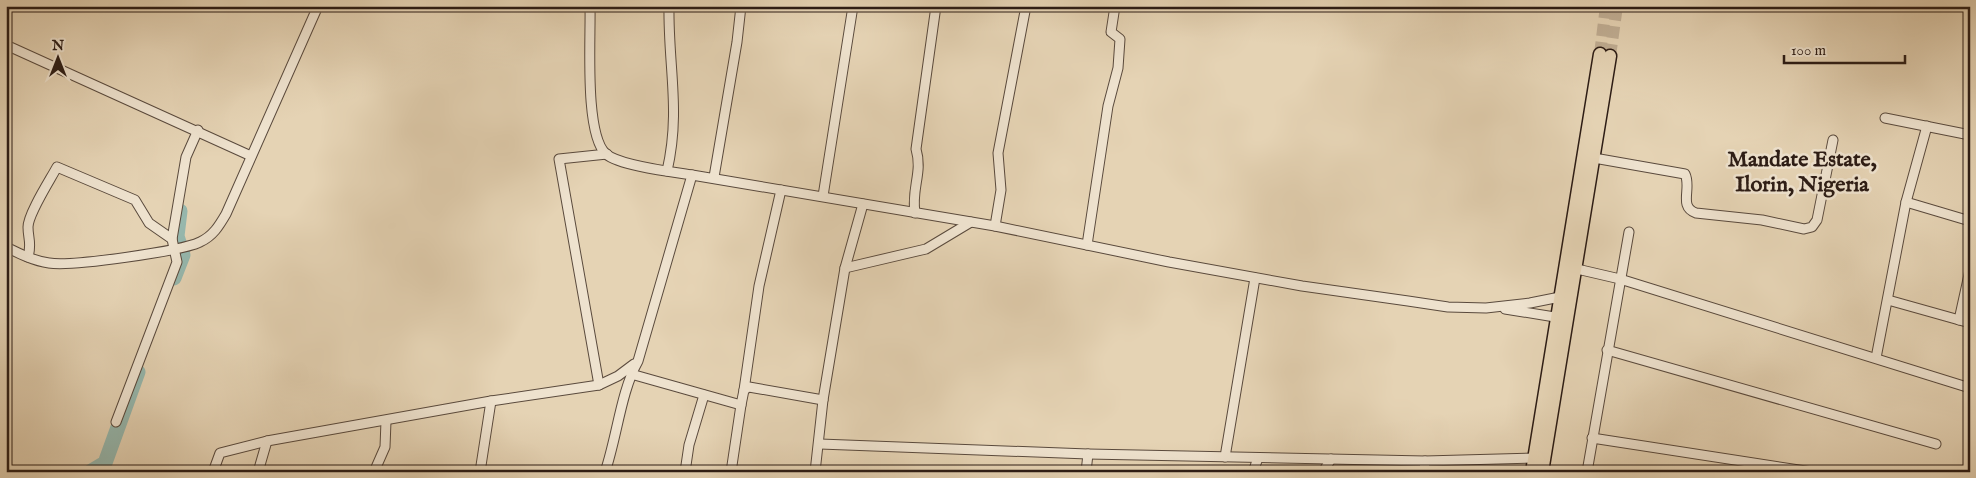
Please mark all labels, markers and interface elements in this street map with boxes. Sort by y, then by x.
north arrow [32,32,82,82]
scale bar [1784,32,1905,64]
text: N [51,37,64,55]
text: 100 m [1791,41,1827,60]
district label: Mandate Estate, Ilorin, Nigeria [1727,146,1877,199]

